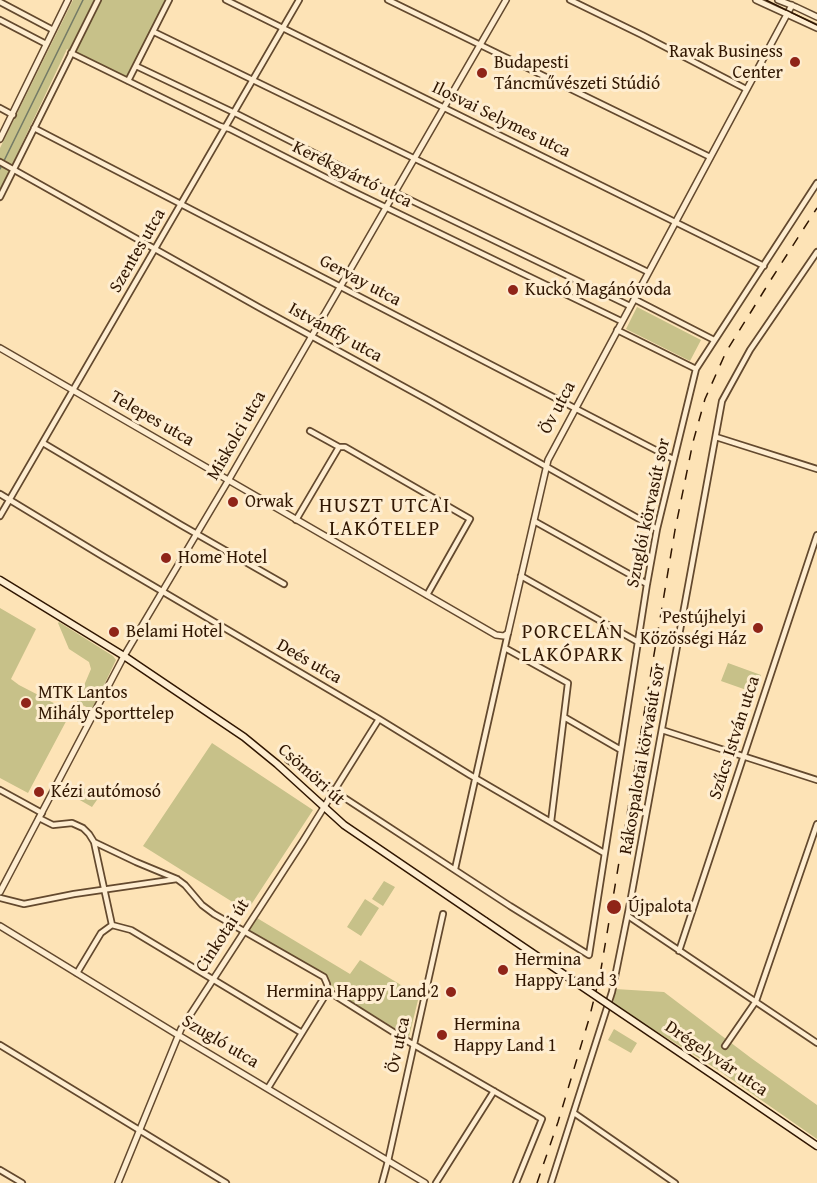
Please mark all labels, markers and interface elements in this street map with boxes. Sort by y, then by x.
place label: Ravak Business Center [669,41,783,84]
place label: Budapesti Táncművészeti Stúdió [494,52,660,94]
marker: Ravak Business Center [788,55,802,69]
marker: Budapesti Táncművészeti Stúdió [475,66,489,80]
street label: Ilosvai Selymes utca [428,77,574,163]
street label: Kerékgyártó utca [289,137,415,213]
street label: Szentes utca [105,205,171,297]
street label: Gervay utca [316,251,404,311]
place label: Kuckó Magánóvoda [525,279,671,301]
marker: Kuckó Magánóvoda [506,283,520,297]
street label: Istvánffy utca [284,298,386,368]
street label: Öv utca [535,378,581,438]
street label: Telepes utca [106,386,198,452]
street label: Miskolci utca [203,387,271,485]
street label: Szuglói körvasút sor [623,436,675,590]
place label: Orwak [245,491,294,513]
marker: Orwak [226,495,240,509]
district label: HUSZT UTCAI LAKÓTELEP [319,495,451,542]
place label: Home Hotel [178,547,267,569]
marker: Home Hotel [159,551,173,565]
place label: Pestújhelyi Közösségi Ház [640,607,746,650]
place label: Belami Hotel [126,621,223,643]
district label: PORCELÁN LAKÓPARK [522,621,624,668]
marker: Pestújhelyi Közösségi Ház [751,621,765,635]
marker: Belami Hotel [107,625,121,639]
street label: Deés utca [273,635,345,689]
street label: Rákospalotai körvasút sor [616,662,670,856]
street label: Szűcs István utca [705,673,765,803]
place label: MTK Lantos Mihály Sporttelep [38,682,174,724]
marker: MTK Lantos Mihály Sporttelep [19,696,33,710]
street label: Csömöri út [273,739,349,811]
place label: Kézi autómosó [51,781,161,803]
marker: Kézi autómosó [32,785,46,799]
street label: Cinkotai út [191,895,255,977]
place label: Újpalota [628,896,692,918]
marker: Újpalota [605,898,623,916]
place label: Hermina Happy Land 3 [515,949,617,992]
marker: Hermina Happy Land 3 [496,963,510,977]
place label: Hermina Happy Land 2 [266,981,439,1003]
marker: Hermina Happy Land 2 [444,985,458,999]
street label: Szugló utca [178,1011,262,1073]
place label: Hermina Happy Land 1 [454,1014,556,1056]
street label: Öv utca [383,1015,415,1075]
street label: Drégelyvár utca [660,1017,772,1101]
marker: Hermina Happy Land 1 [435,1028,449,1042]

